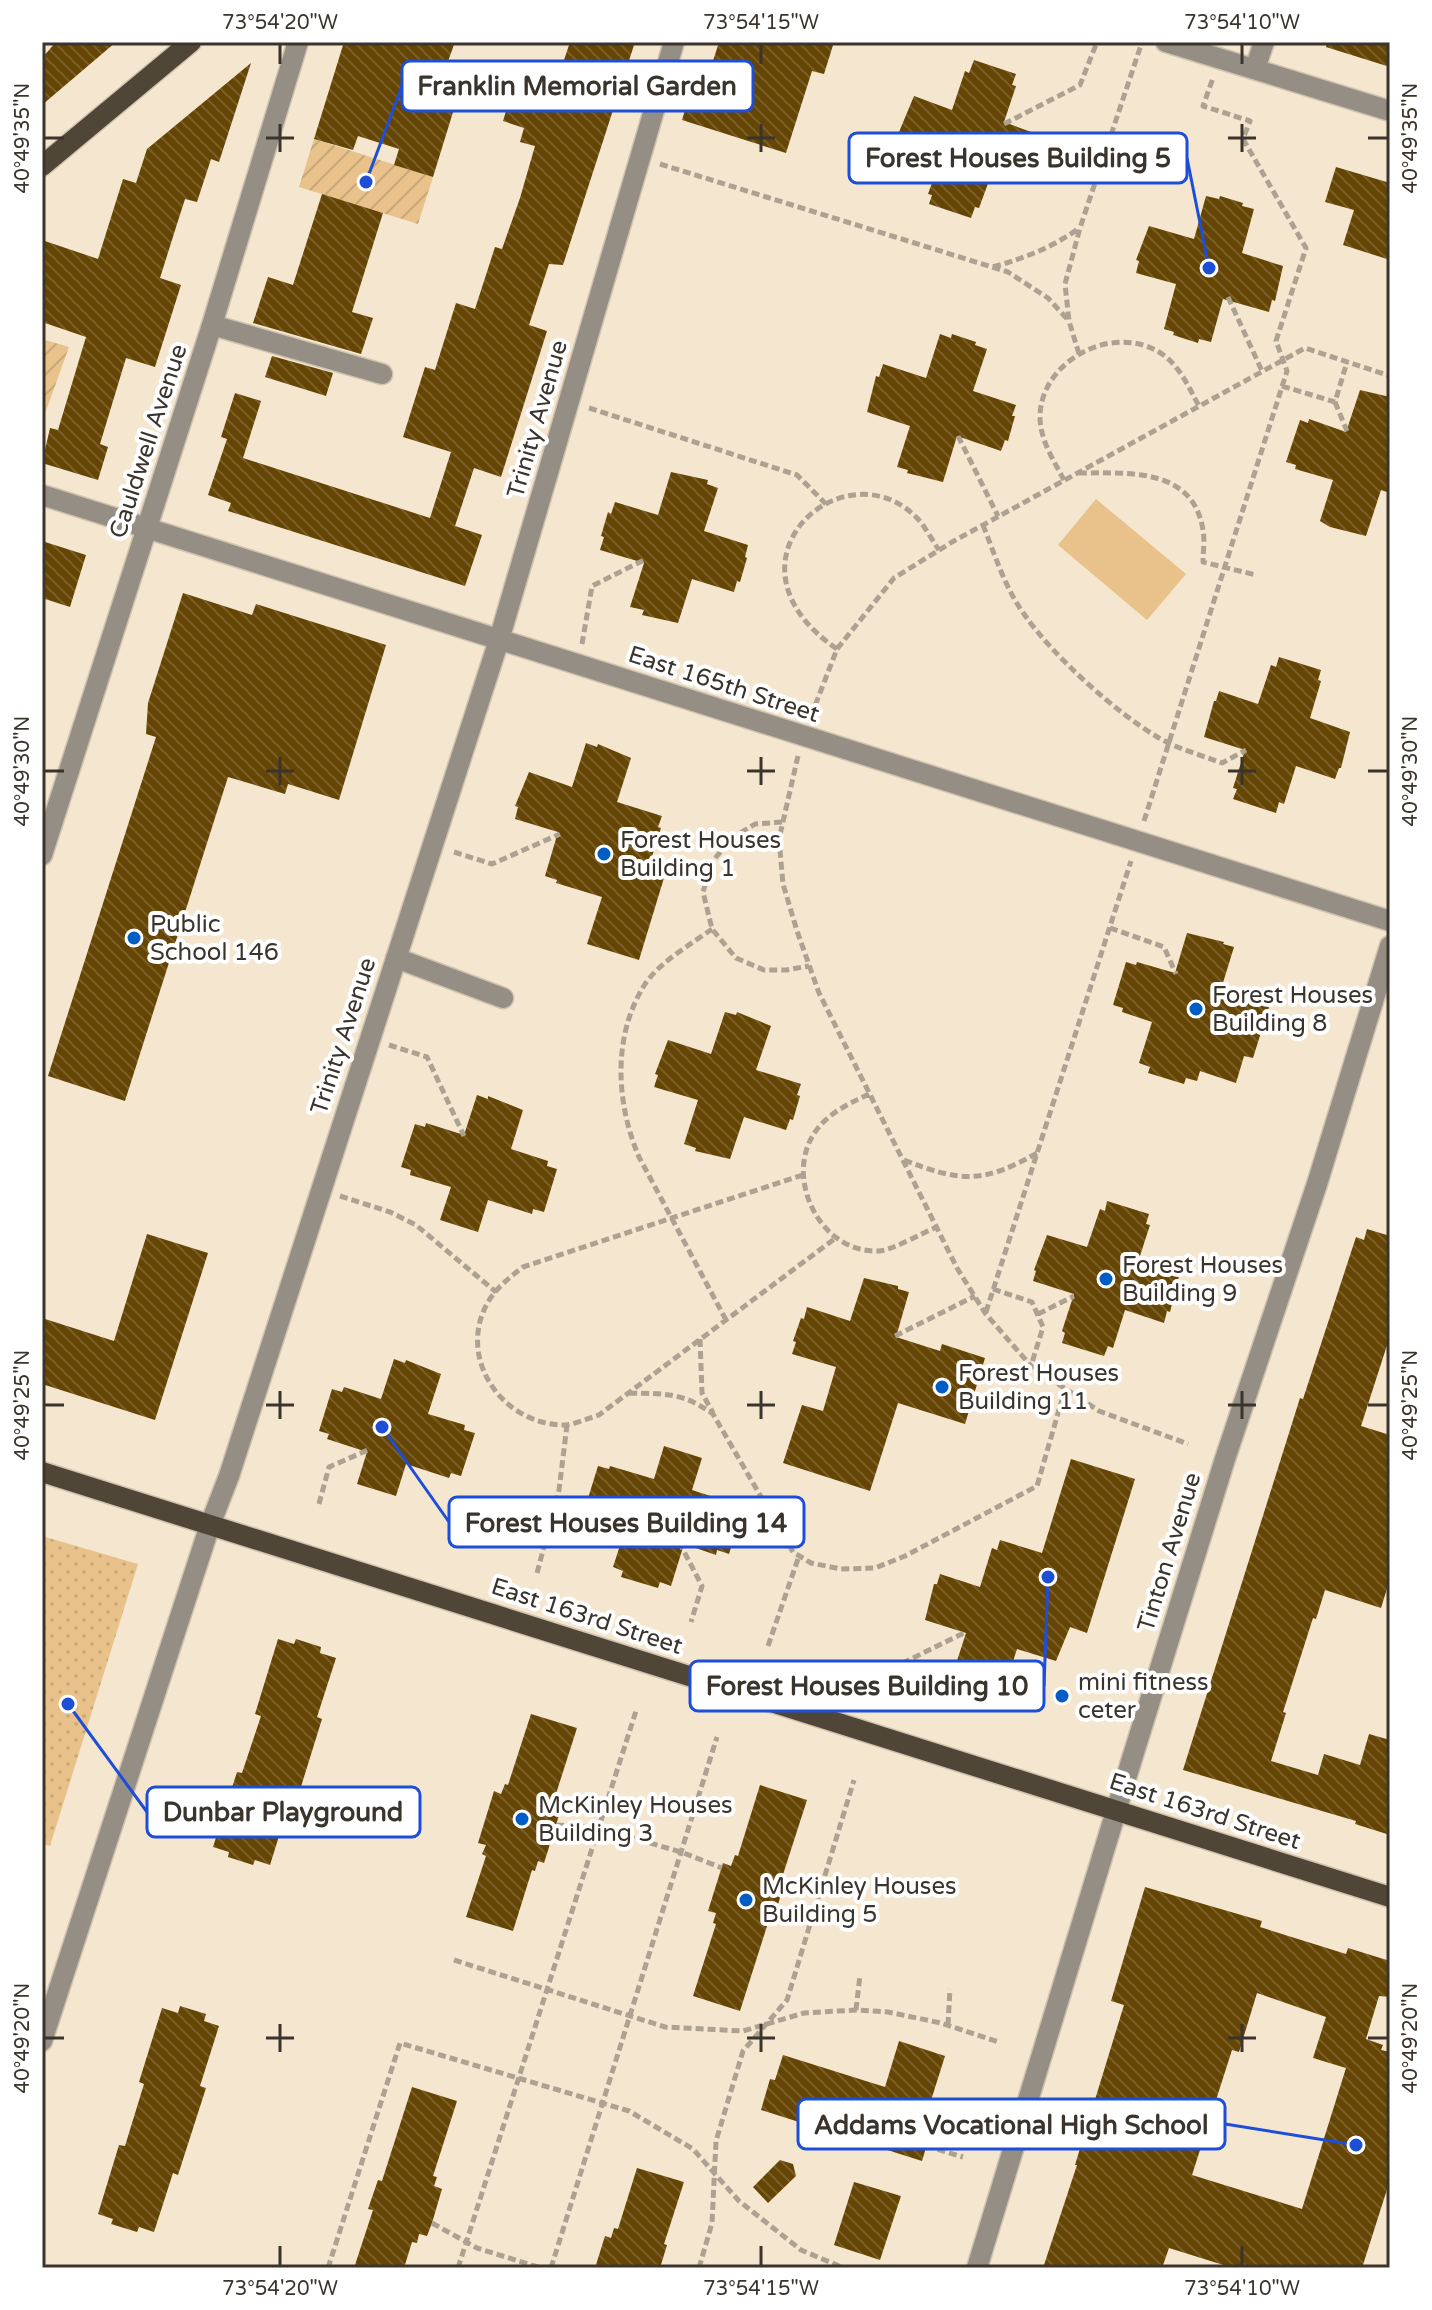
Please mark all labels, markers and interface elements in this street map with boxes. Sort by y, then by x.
text: 73°54'20"W [222,11,338,35]
text: 73°54'15"W [703,11,819,35]
text: 73°54'10"W [1184,11,1300,35]
callout: Franklin Memorial Garden [402,61,753,111]
text: Franklin Memorial Garden [417,71,737,102]
text: 40°49'35"N [11,83,35,193]
text: 40°49'35"N [1399,83,1423,193]
callout: Forest Houses Building 5 [849,133,1187,183]
text: Forest Houses Building 5 [865,143,1171,174]
street label: Trinity Avenue [501,337,574,501]
street label: Cauldwell Avenue [103,340,194,542]
street label: East 165th Street [625,640,823,729]
text: 40°49'30"N [11,716,35,826]
text: 40°49'30"N [1399,716,1423,826]
place label: Forest Houses Building 1 [620,826,781,883]
marker: Forest Houses Building 1 [595,845,613,863]
place label: Public School 146 [150,910,279,967]
marker: Public School 146 [125,929,143,947]
street label: Trinity Avenue [304,954,382,1118]
place label: Forest Houses Building 8 [1212,981,1373,1038]
marker: Forest Houses Building 8 [1187,1000,1205,1018]
place label: Forest Houses Building 9 [1122,1251,1283,1308]
marker: Forest Houses Building 9 [1097,1270,1115,1288]
text: 40°49'25"N [11,1350,35,1460]
text: 40°49'25"N [1399,1350,1423,1460]
place label: Forest Houses Building 11 [958,1359,1119,1416]
marker: Forest Houses Building 11 [933,1378,951,1396]
street label: Tinton Avenue [1131,1469,1207,1635]
callout: Forest Houses Building 14 [449,1497,804,1547]
text: Forest Houses Building 14 [465,1508,787,1539]
street label: East 163rd Street [487,1572,686,1661]
callout: Forest Houses Building 10 [690,1661,1044,1711]
place label: mini fitness ceter [1078,1668,1209,1725]
text: Forest Houses Building 10 [706,1671,1028,1702]
marker: mini fitness ceter [1053,1687,1071,1705]
street label: East 163rd Street [1105,1767,1304,1856]
callout: Dunbar Playground [147,1787,420,1837]
place label: McKinley Houses Building 3 [538,1791,733,1848]
text: Dunbar Playground [163,1797,403,1828]
marker: McKinley Houses Building 3 [513,1810,531,1828]
place label: McKinley Houses Building 5 [762,1872,957,1929]
marker: McKinley Houses Building 5 [737,1891,755,1909]
text: 40°49'20"N [11,1983,35,2093]
text: 40°49'20"N [1399,1983,1423,2093]
callout: Addams Vocational High School [798,2099,1225,2149]
text: Addams Vocational High School [814,2110,1208,2141]
text: 73°54'20"W [222,2277,338,2301]
text: 73°54'15"W [703,2277,819,2301]
text: 73°54'10"W [1184,2277,1300,2301]

